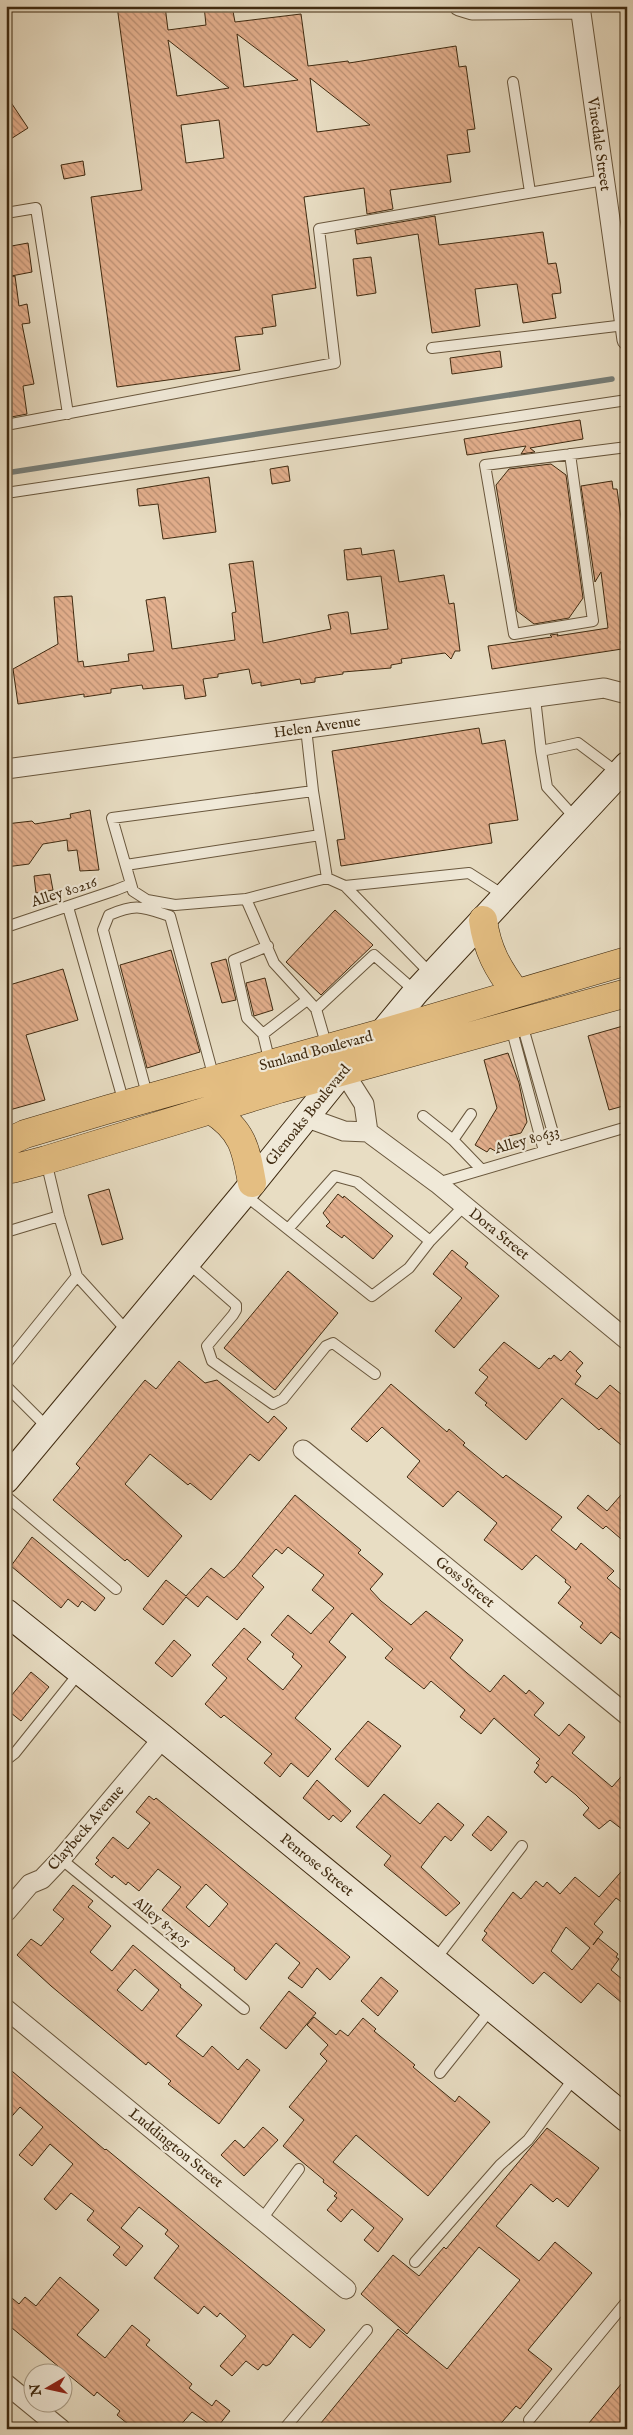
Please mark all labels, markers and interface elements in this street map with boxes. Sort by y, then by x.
street label: Vinedale Street [583,95,615,192]
street label: Helen Avenue [272,711,362,743]
street label: Alley 80216 [28,872,100,912]
street label: Sunland Boulevard [257,1026,376,1075]
street label: Glenoaks Boulevard [261,1060,355,1170]
street label: Alley 80633 [491,1122,562,1159]
street label: Dora Street [465,1204,533,1264]
street label: Goss Street [431,1552,499,1612]
street label: Claybeck Avenue [44,1781,128,1875]
street label: Penrose Street [276,1829,358,1901]
street label: Alley 87405 [128,1892,195,1951]
street label: Luddington Street [125,2104,227,2192]
north arrow [22,2362,72,2412]
text: N [26,2382,46,2398]

